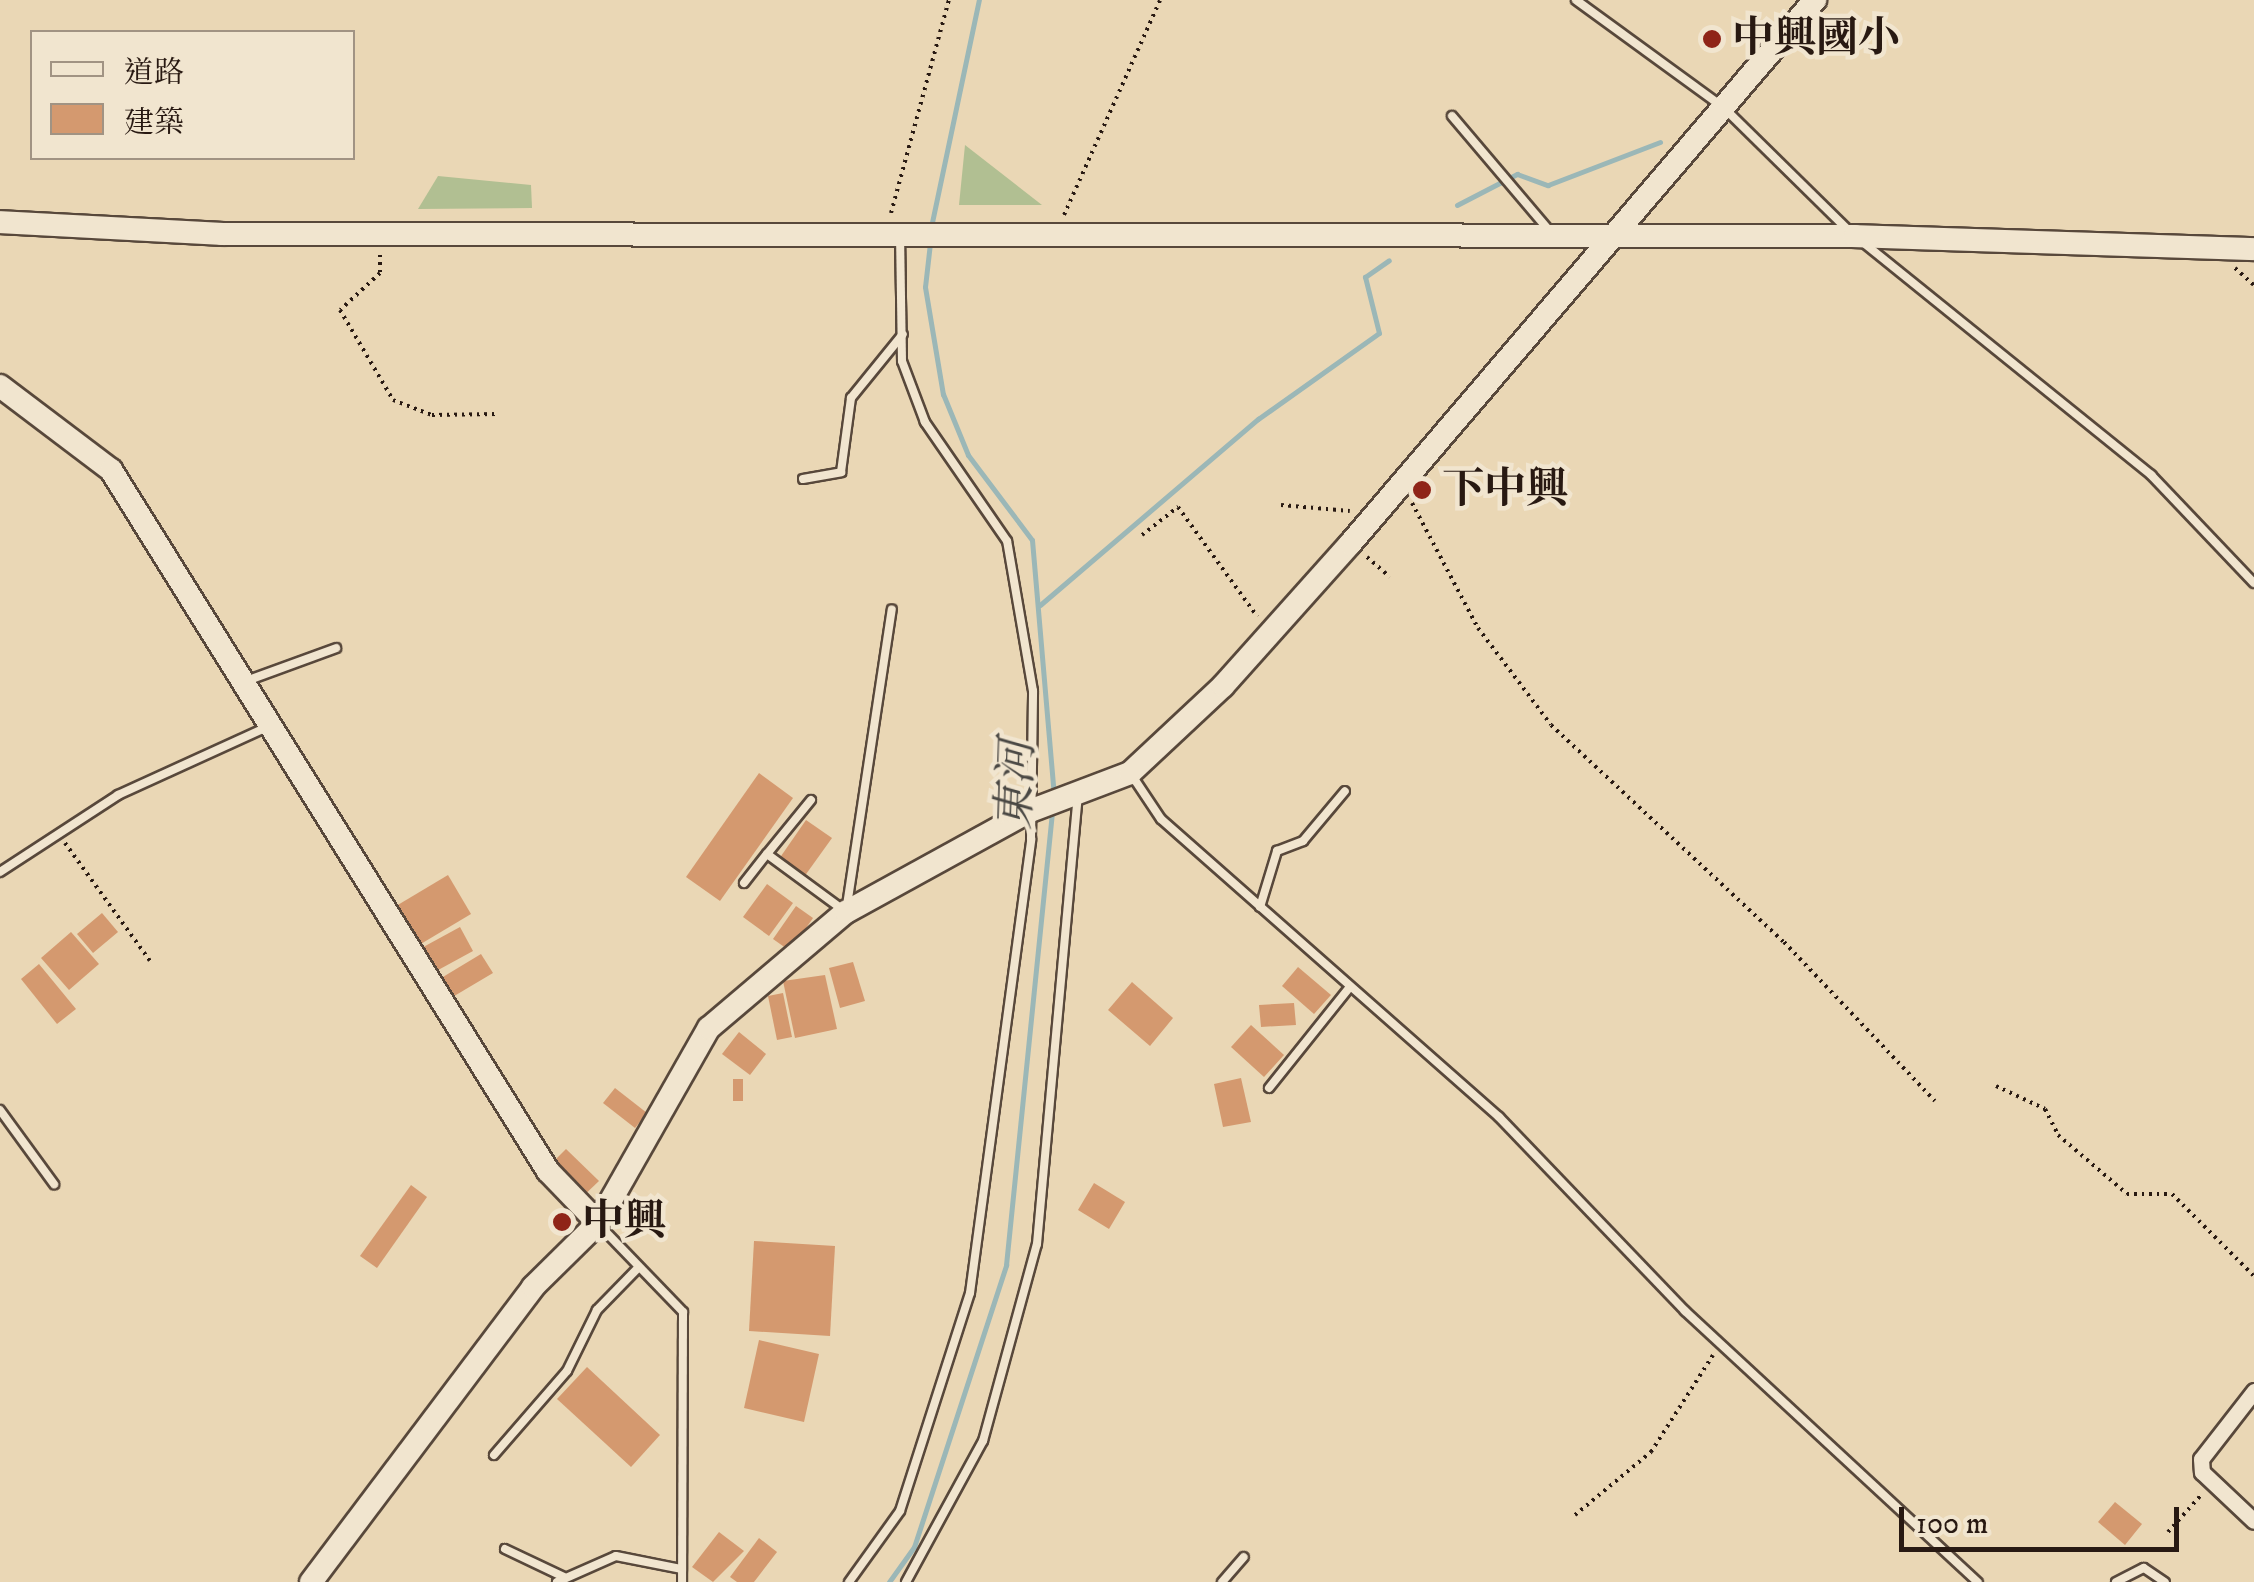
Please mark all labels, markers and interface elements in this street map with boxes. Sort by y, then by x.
place label: 中興國小 [1732,14,1900,64]
marker: 中興國小 [1701,28,1723,50]
legend [30,30,355,160]
text: 道路 [124,55,184,92]
text: 建築 [124,105,184,142]
place label: 下中興 [1442,465,1568,515]
marker: 下中興 [1411,479,1433,501]
water label: 東河 [989,739,1047,831]
place label: 中興 [582,1197,666,1247]
marker: 中興 [551,1211,573,1233]
scale bar [1904,1487,2184,1549]
text: 100 m [1916,1506,1988,1543]

